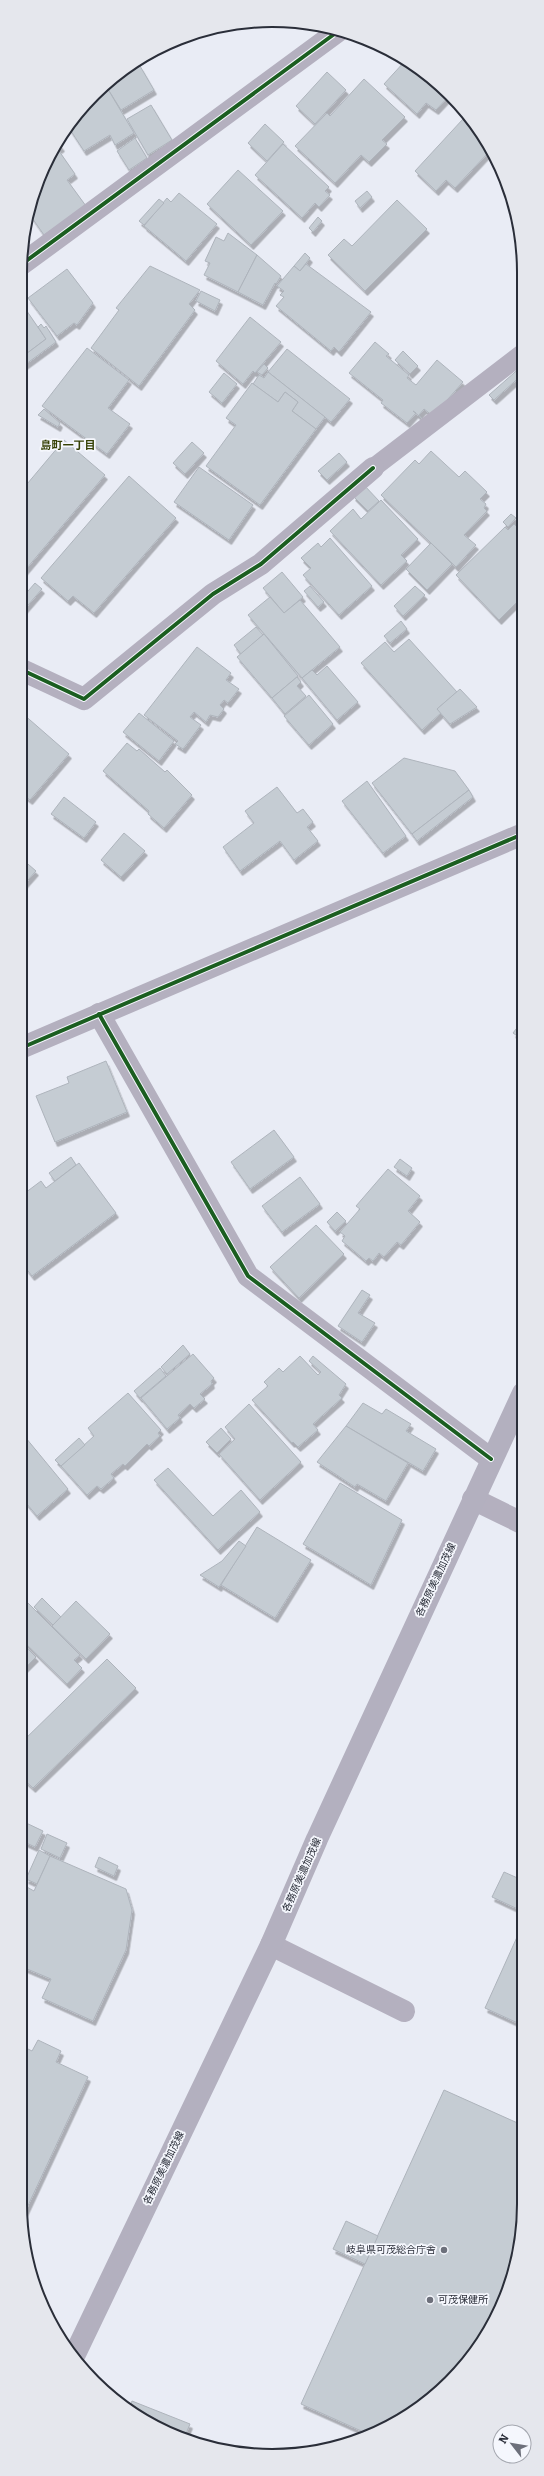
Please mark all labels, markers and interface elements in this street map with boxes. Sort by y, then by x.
district label: 島町一丁目 [41,439,96,452]
street label: 各務原美濃加茂線 [414,1541,458,1619]
street label: 各務原美濃加茂線 [280,1836,324,1914]
street label: 各務原美濃加茂線 [141,2129,187,2207]
place label: 岐阜県可茂総合庁舎 [346,2244,436,2256]
marker: 岐阜県可茂総合庁舎 [439,2245,449,2255]
place label: 可茂保健所 [438,2294,488,2306]
marker: 可茂保健所 [425,2295,435,2305]
north arrow [492,2424,532,2464]
text: N [496,2432,512,2446]

